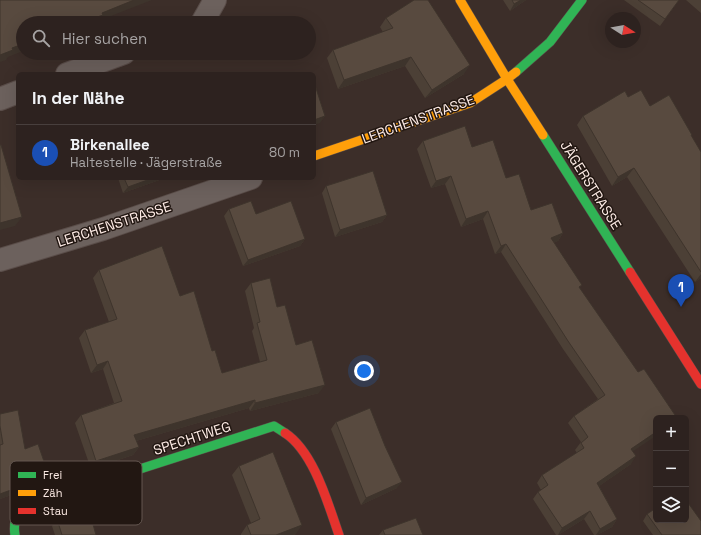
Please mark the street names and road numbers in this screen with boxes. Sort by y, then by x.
street label: LERCHENSTRASSE [359,90,477,148]
street label: JÄGERSTRASSE [556,137,626,233]
street label: LERCHENSTRASSE [55,197,173,251]
street label: SPECHTWEG [151,417,233,459]

